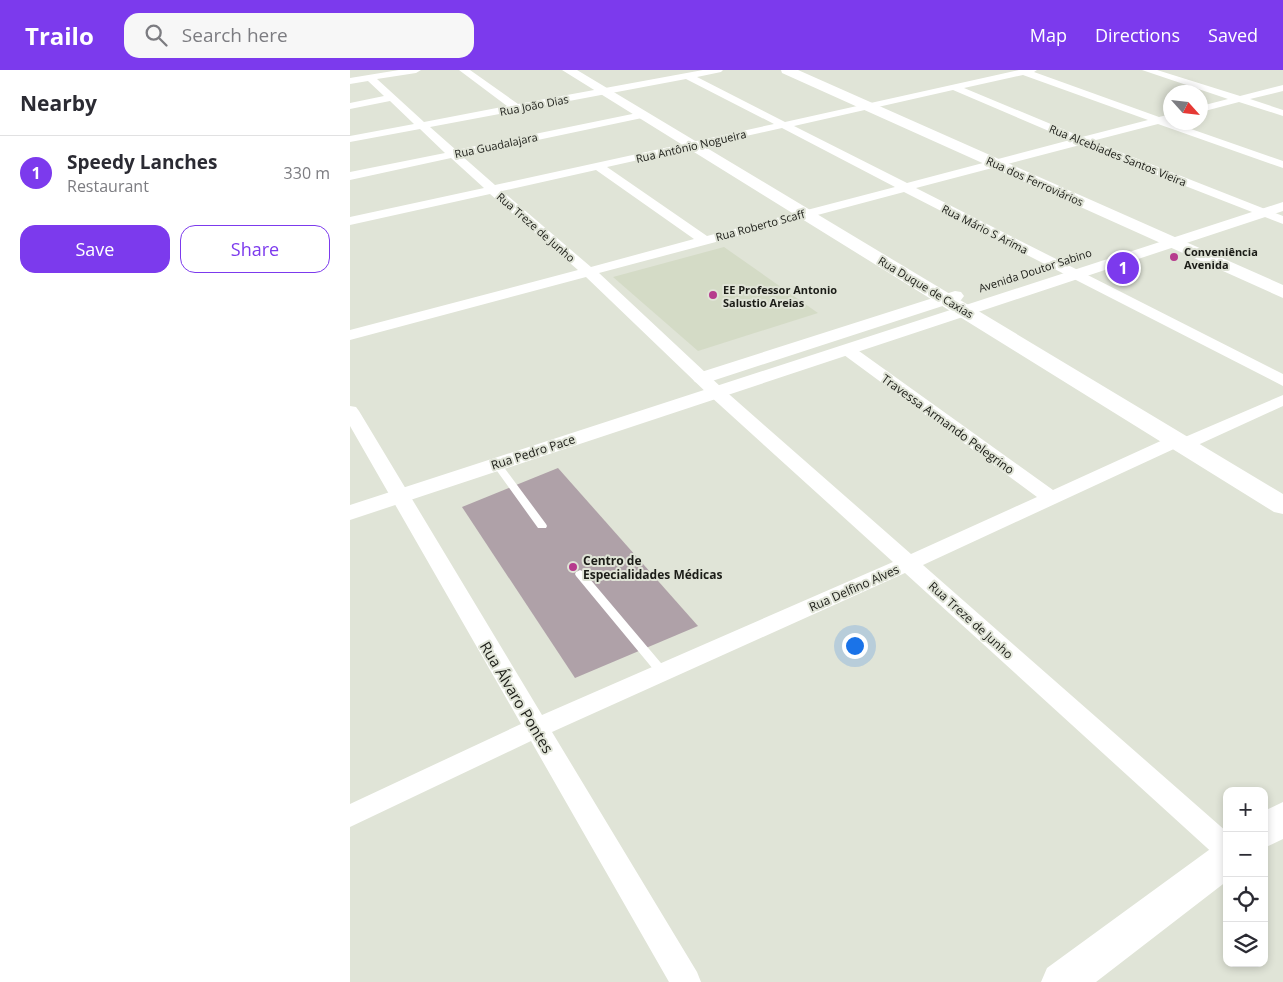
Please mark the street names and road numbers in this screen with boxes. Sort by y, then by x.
street label: Rua João Dias [498,91,570,119]
street label: Rua Alcebiades Santos Vieira [1047,121,1189,189]
street label: Rua Antônio Nogueira [634,126,748,166]
street label: Rua Guadalajara [453,129,539,161]
street label: Rua dos Ferroviários [984,153,1086,209]
street label: Rua Treze de Junho [494,189,579,265]
street label: Rua Mário S Arima [939,201,1031,257]
street label: Rua Roberto Scaff [714,206,807,244]
street label: Avenida Doutor Sabino [977,245,1094,295]
street label: Rua Duque de Caxias [876,253,976,321]
street label: Travessa Armando Pelegrino [878,370,1018,478]
street label: Rua Pedro Pace [489,430,577,474]
street label: Rua Delfino Alves [806,560,902,615]
street label: Rua Treze de Junho [925,578,1017,662]
street label: Rua Álvaro Pontes [476,637,558,757]

